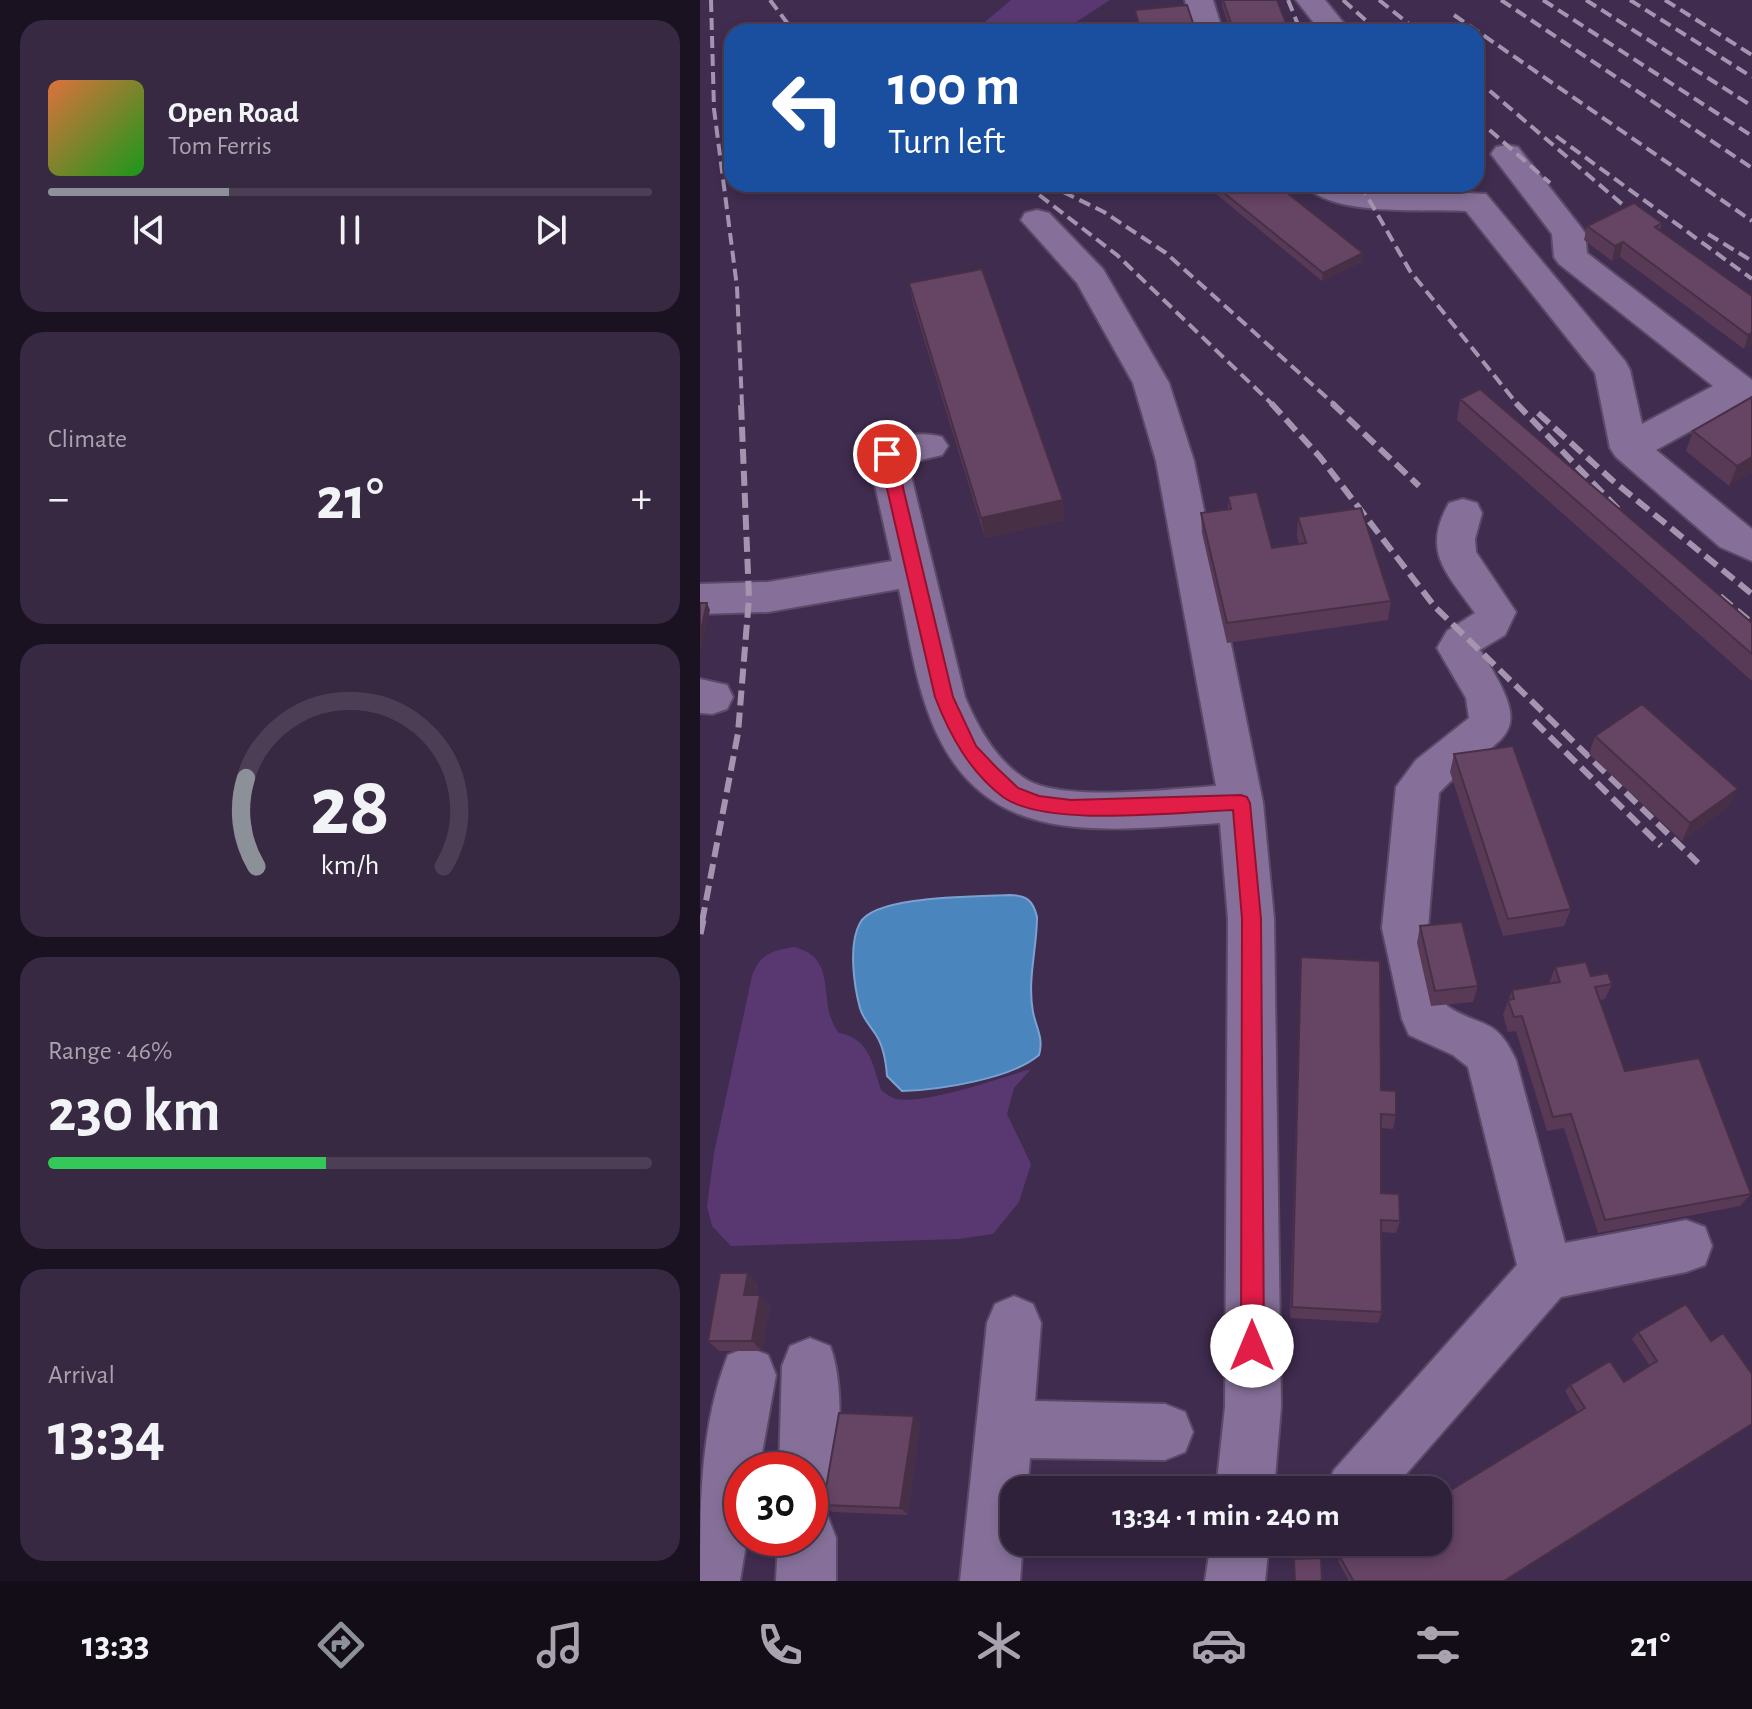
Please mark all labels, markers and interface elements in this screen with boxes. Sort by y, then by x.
icon: left [756,56,860,160]
text: 100 m [888,59,1020,115]
text: Open Road [168,98,299,128]
text: Turn left [888,124,1005,160]
text: Tom Ferris [168,133,272,159]
icon: previous [127,208,171,252]
icon: pause [328,208,372,252]
icon: next [529,208,573,252]
pin [853,420,921,488]
text: Climate [48,426,127,452]
icon: arrive [865,432,909,476]
text: 21° [316,470,384,530]
text: − [48,477,69,521]
text: + [631,477,652,521]
text: 28 [310,765,390,849]
text: km/h [321,851,379,880]
text: Range · 46% [48,1038,172,1064]
text: 230 km [48,1082,221,1142]
position arrow [1210,1304,1294,1388]
text: Arrival [48,1362,115,1388]
text: 13:34 [48,1406,165,1466]
speed limit sign: 30 [724,1452,828,1556]
text: 13:34 · 1 min · 240 m [1112,1501,1340,1531]
icon: directions [313,1617,369,1673]
icon: music [532,1617,588,1673]
icon: phone [752,1617,808,1673]
icon: climate [971,1617,1027,1673]
icon: car [1191,1617,1247,1673]
icon: filters [1410,1617,1466,1673]
text: 13:33 [82,1627,150,1663]
text: 21° [1630,1627,1670,1663]

